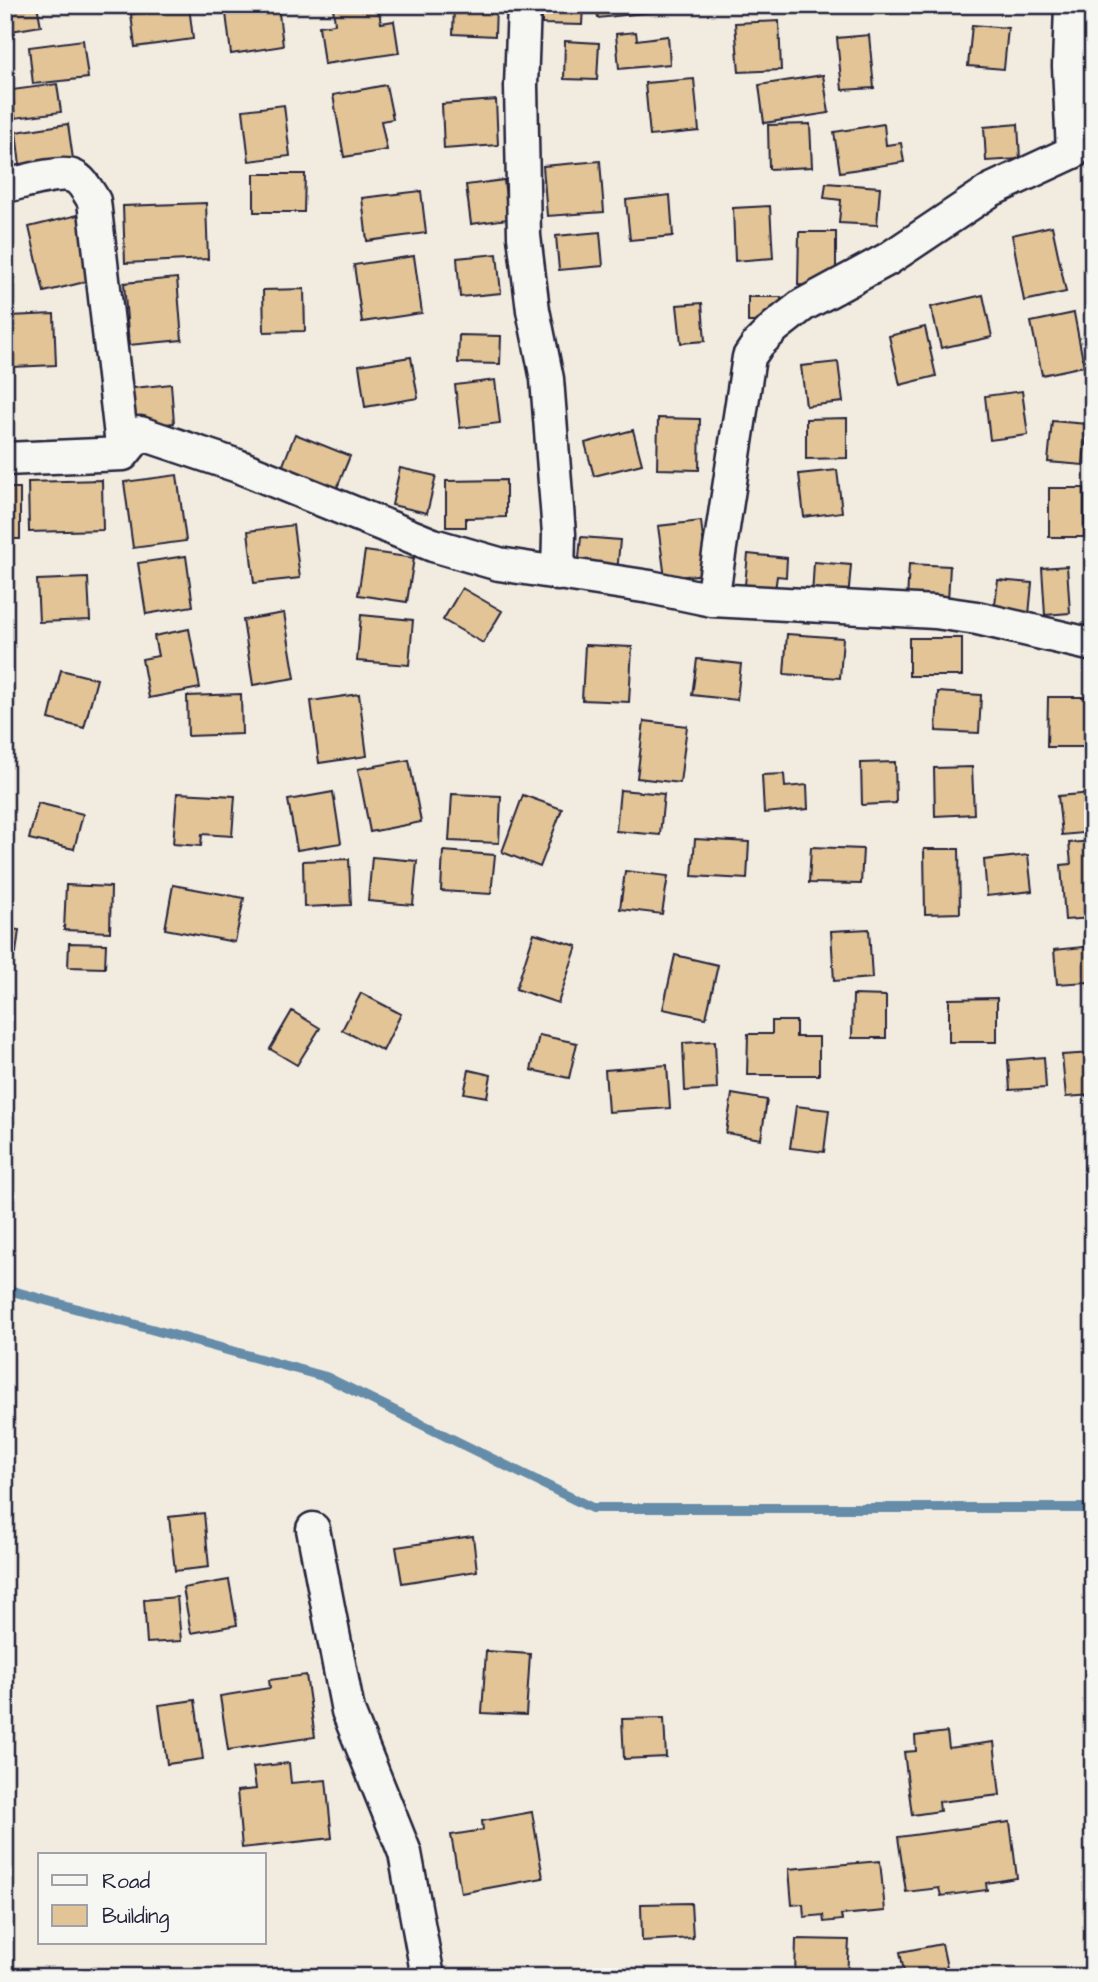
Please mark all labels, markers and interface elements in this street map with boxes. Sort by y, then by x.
legend [38,1853,266,1944]
text: Road [102,1867,150,1896]
text: Building [102,1902,170,1933]

